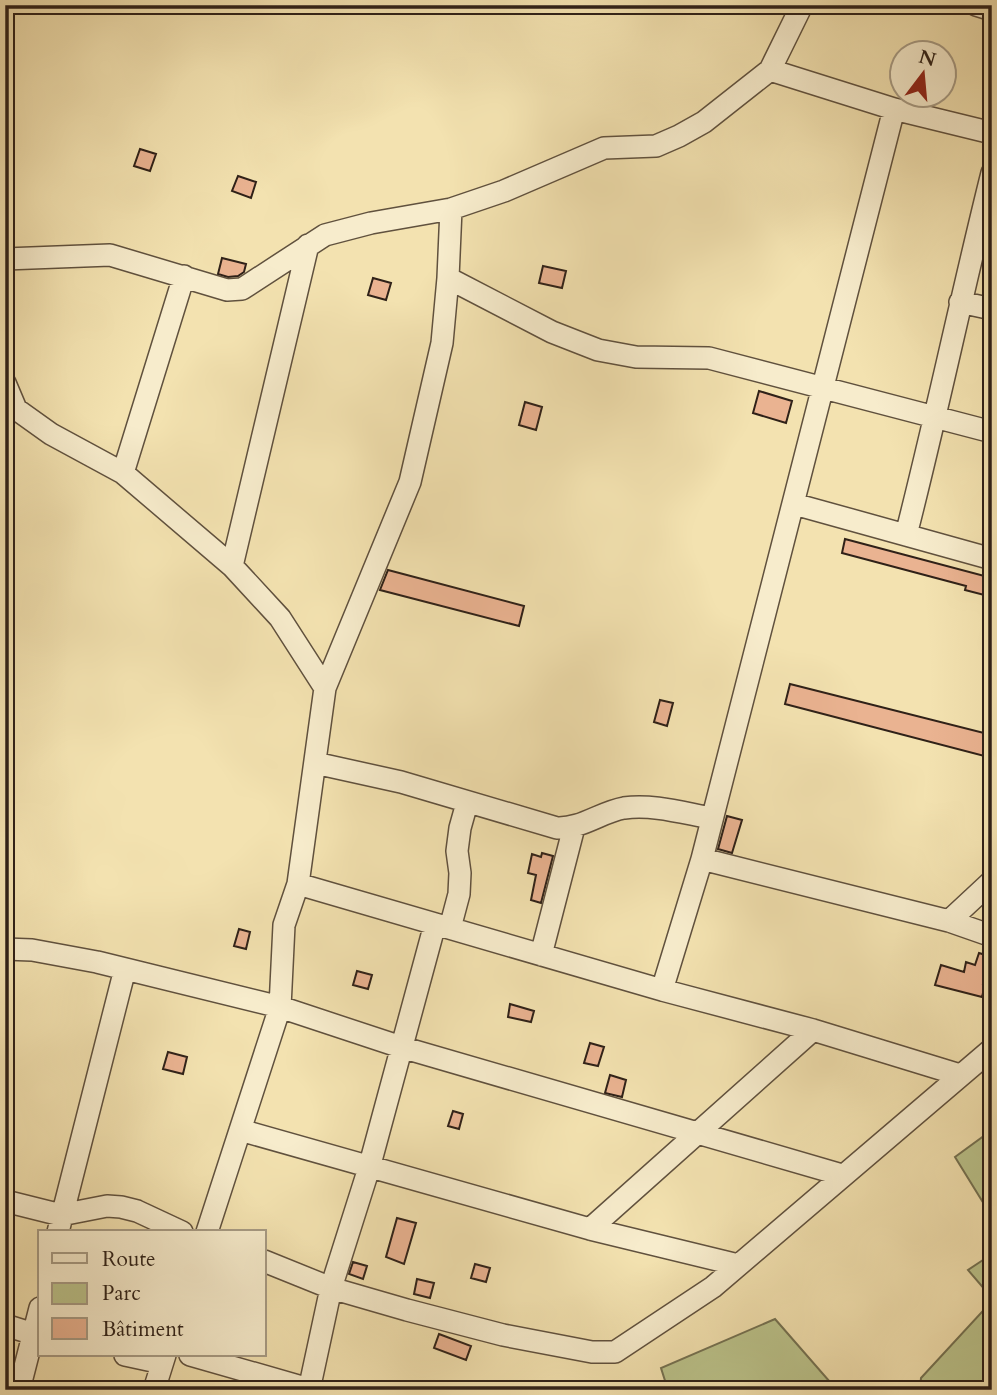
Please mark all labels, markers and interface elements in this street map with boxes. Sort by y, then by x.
north arrow [888,38,958,108]
text: N [916,44,939,74]
legend [38,1230,266,1356]
text: Route [102,1245,156,1274]
text: Parc [102,1279,141,1308]
text: Bâtiment [102,1315,184,1344]

